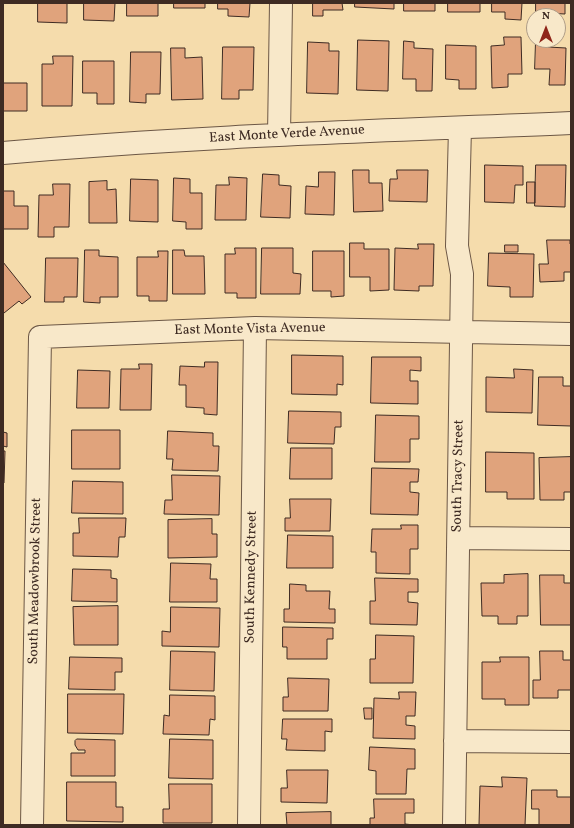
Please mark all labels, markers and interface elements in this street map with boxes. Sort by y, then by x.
north arrow [526,8,566,48]
text: N [542,9,550,24]
street label: East Monte Verde Avenue [209,123,365,147]
street label: East Monte Vista Avenue [174,320,326,340]
street label: South Tracy Street [450,419,468,533]
street label: South Meadowbrook Street [26,497,46,665]
street label: South Kennedy Street [242,510,262,644]

